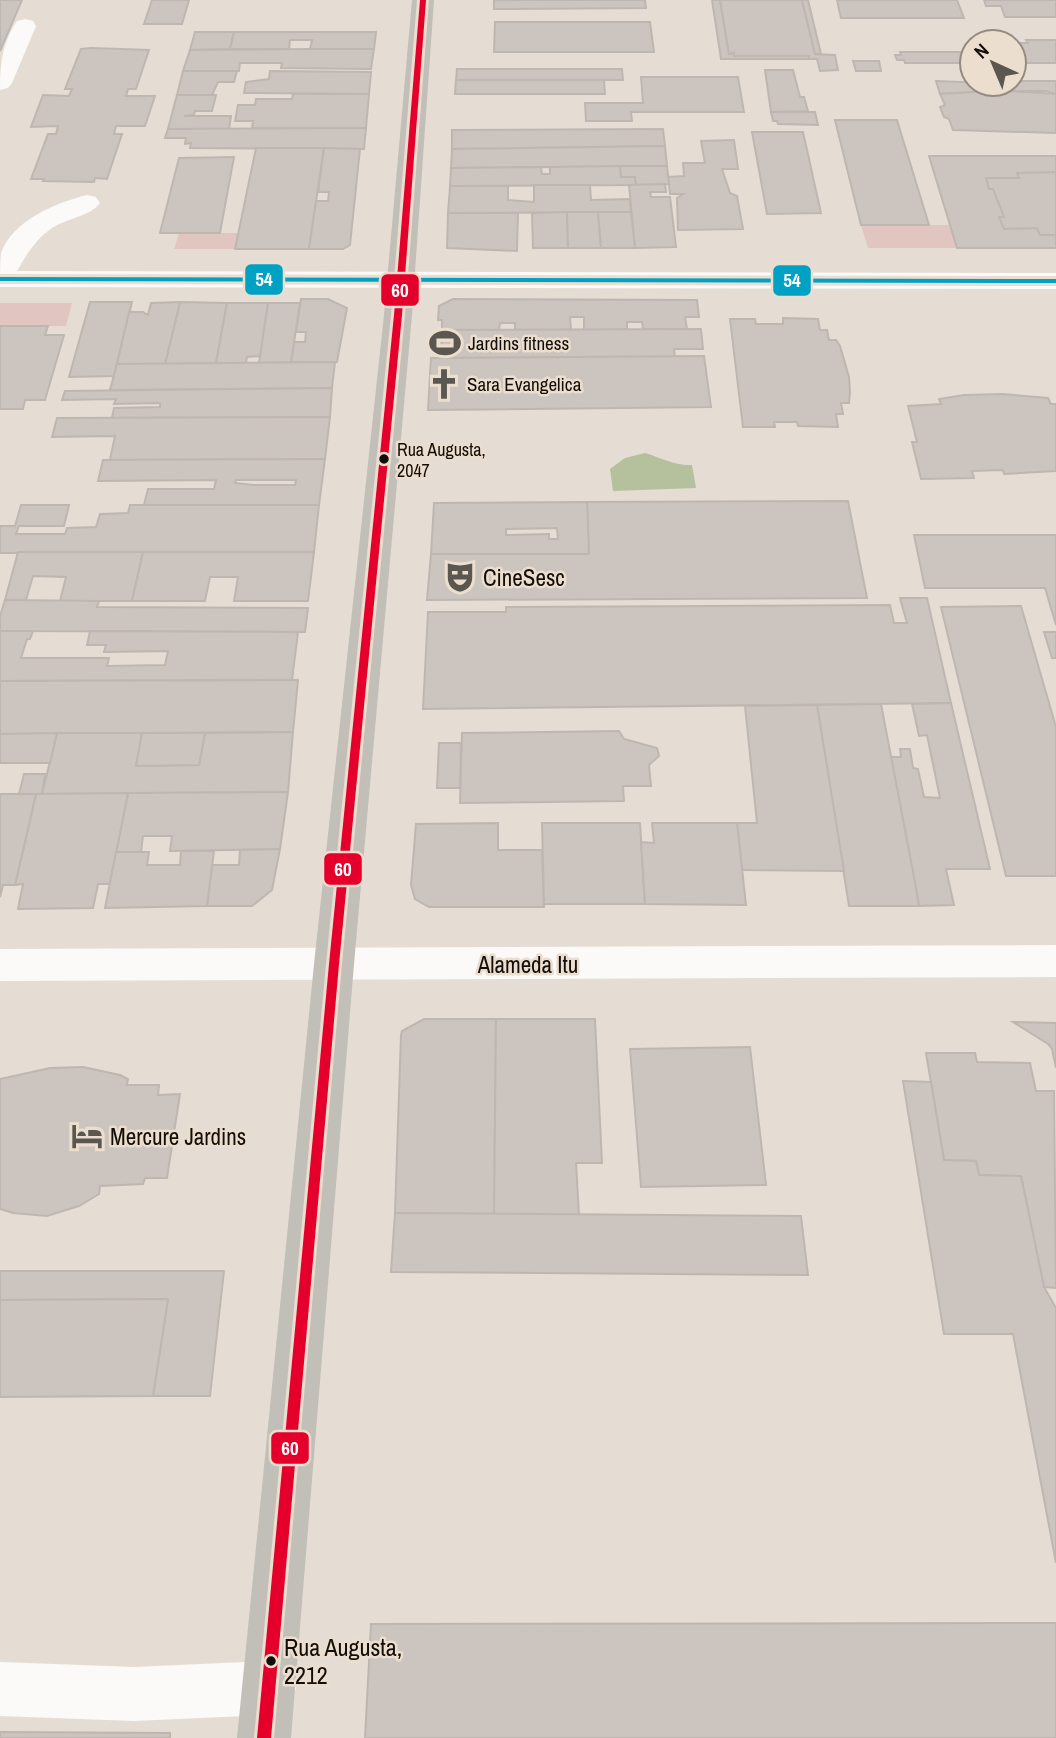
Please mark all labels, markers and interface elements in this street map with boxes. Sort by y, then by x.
north arrow [958,28,1028,98]
text: N [968,38,994,64]
line badge: 54 [244,263,284,296]
line badge: 54 [772,264,812,297]
text: 54 [255,266,273,292]
text: 54 [783,267,801,293]
line badge: 60 [380,273,420,307]
text: 60 [391,277,409,303]
sports icon: Jardins fitness [428,326,462,360]
place label: Jardins fitness [468,330,570,356]
church icon: Sara Evangelica [427,367,461,401]
place label: Sara Evangelica [467,371,582,397]
place label: Rua Augusta, 2047 [397,437,486,483]
marker: Rua Augusta, 2047 [377,452,391,466]
theatre icon: CineSesc [443,560,477,594]
place label: CineSesc [483,562,565,593]
line badge: 60 [323,852,363,886]
text: 60 [334,856,352,882]
street label: Alameda Itu [477,949,578,980]
hotel icon: Mercure Jardins [70,1119,104,1153]
place label: Mercure Jardins [110,1121,246,1152]
line badge: 60 [270,1431,310,1465]
text: 60 [281,1435,299,1461]
place label: Rua Augusta, 2212 [284,1631,402,1691]
marker: Rua Augusta, 2212 [264,1654,278,1668]

